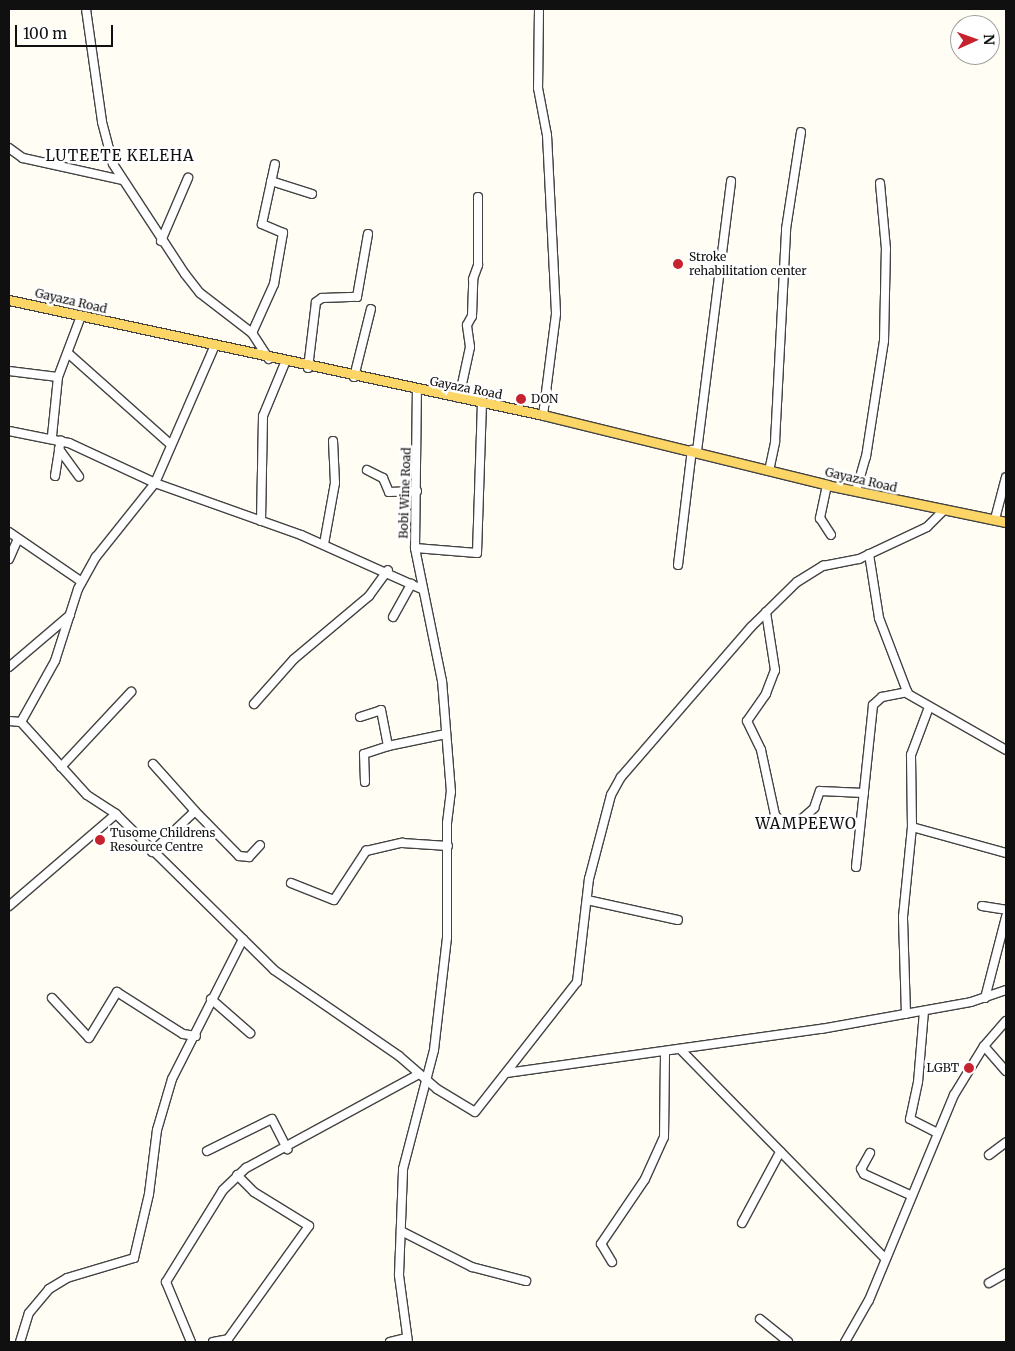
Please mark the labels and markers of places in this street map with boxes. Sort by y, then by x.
place label: Stroke rehabilitation center [689,250,807,278]
marker: Stroke rehabilitation center [671,257,685,271]
place label: DON [531,392,558,406]
marker: DON [515,393,527,405]
place label: Tusome Childrens Resource Centre [110,826,215,854]
marker: Tusome Childrens Resource Centre [94,834,106,846]
place label: LGBT [927,1061,959,1075]
marker: LGBT [963,1062,975,1074]

